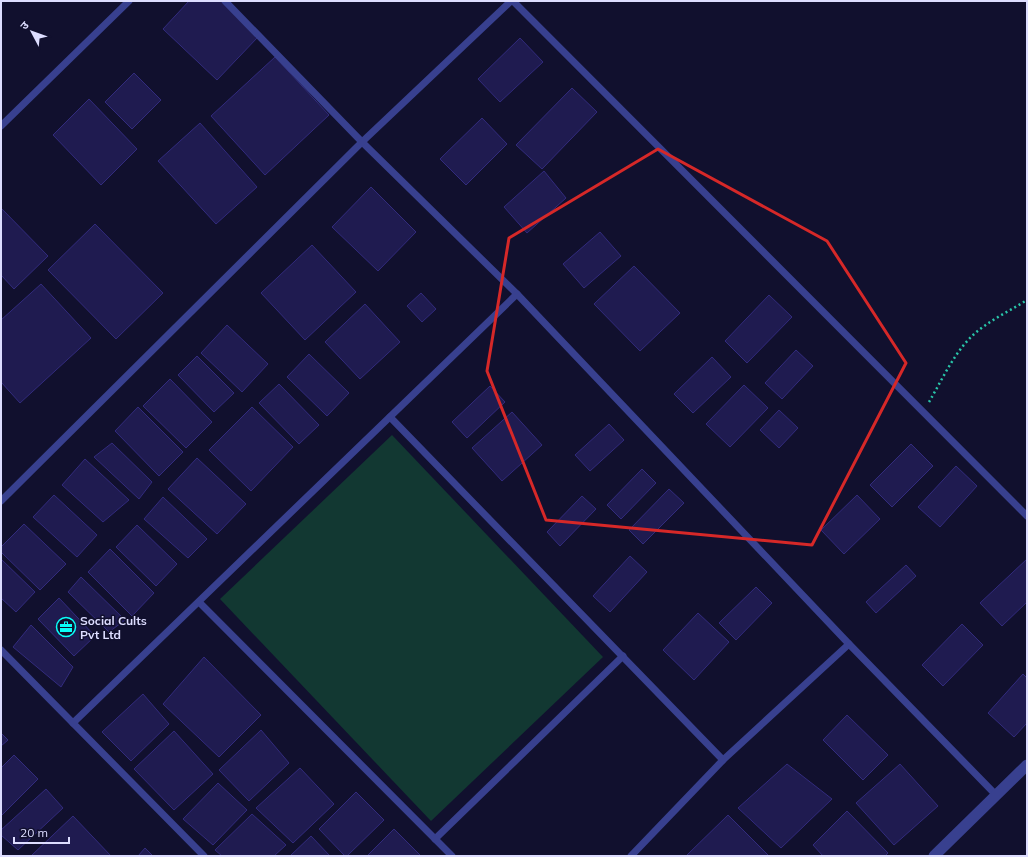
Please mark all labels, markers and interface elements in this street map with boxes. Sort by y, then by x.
north arrow [12,12,52,52]
text: उ [17,18,32,32]
place label: Social Cults Pvt Ltd [80,613,147,642]
office icon: Social Cults Pvt Ltd [55,616,77,638]
scale bar [14,819,69,845]
text: 20 m [20,825,48,840]

